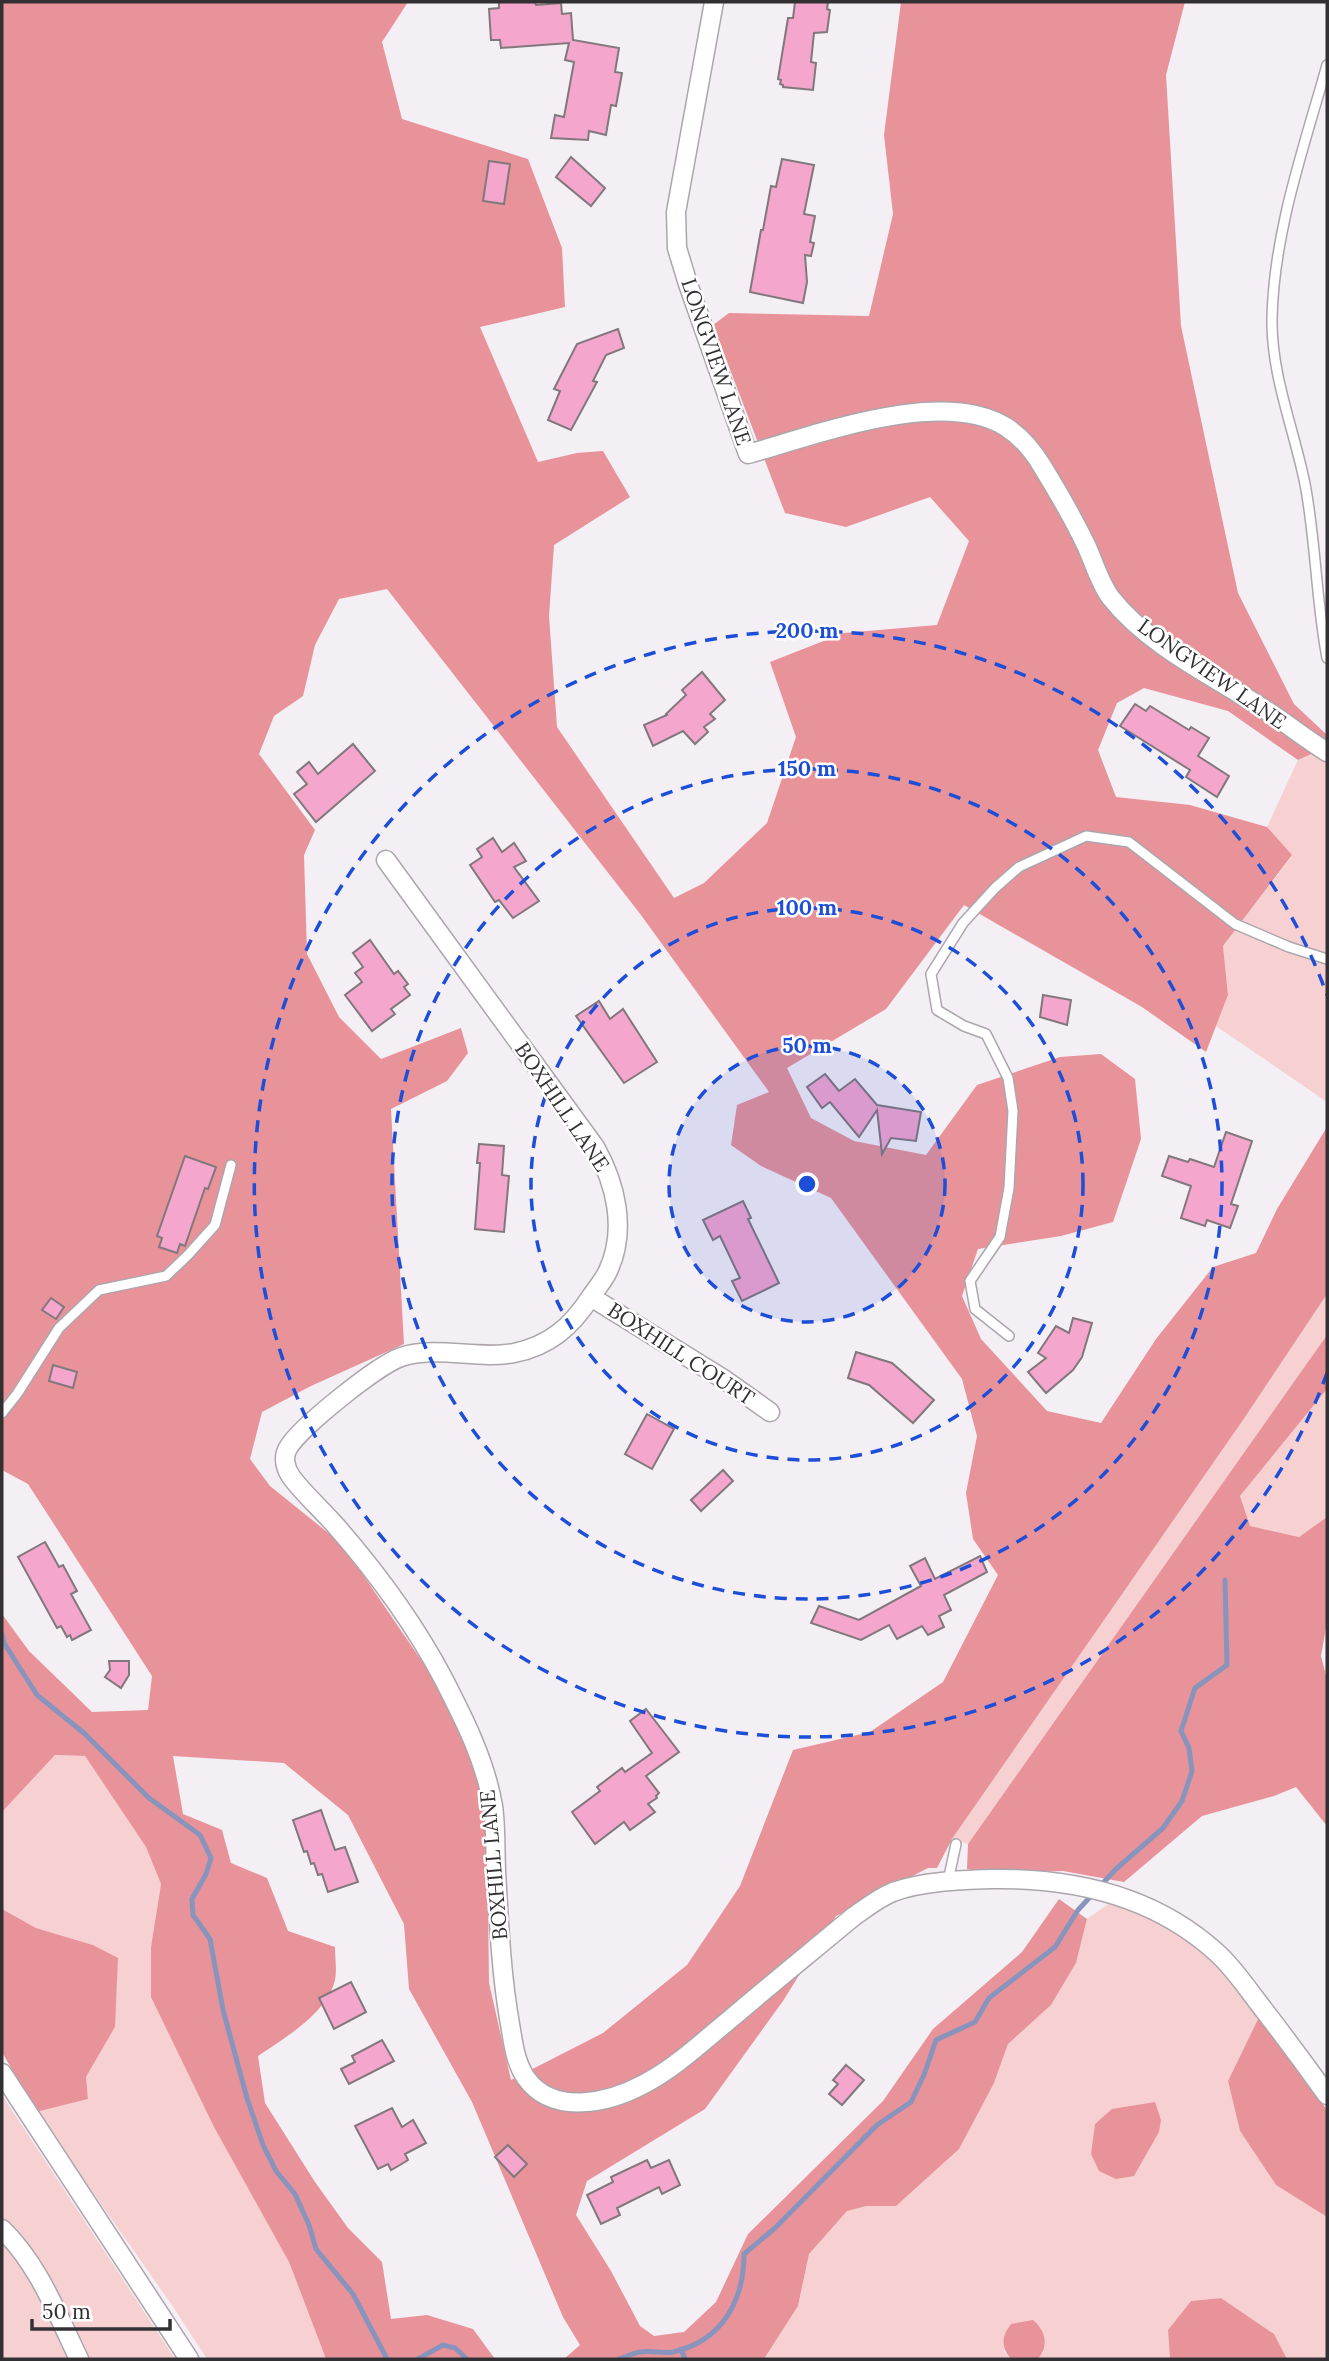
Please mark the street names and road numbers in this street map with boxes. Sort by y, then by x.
street label: LONGVIEW LANE [675,275,758,449]
street label: LONGVIEW LANE [1133,612,1292,735]
street label: BOXHILL LANE [509,1037,616,1177]
street label: BOXHILL COURT [603,1296,760,1411]
street label: BOXHILL LANE [473,1789,514,1941]

